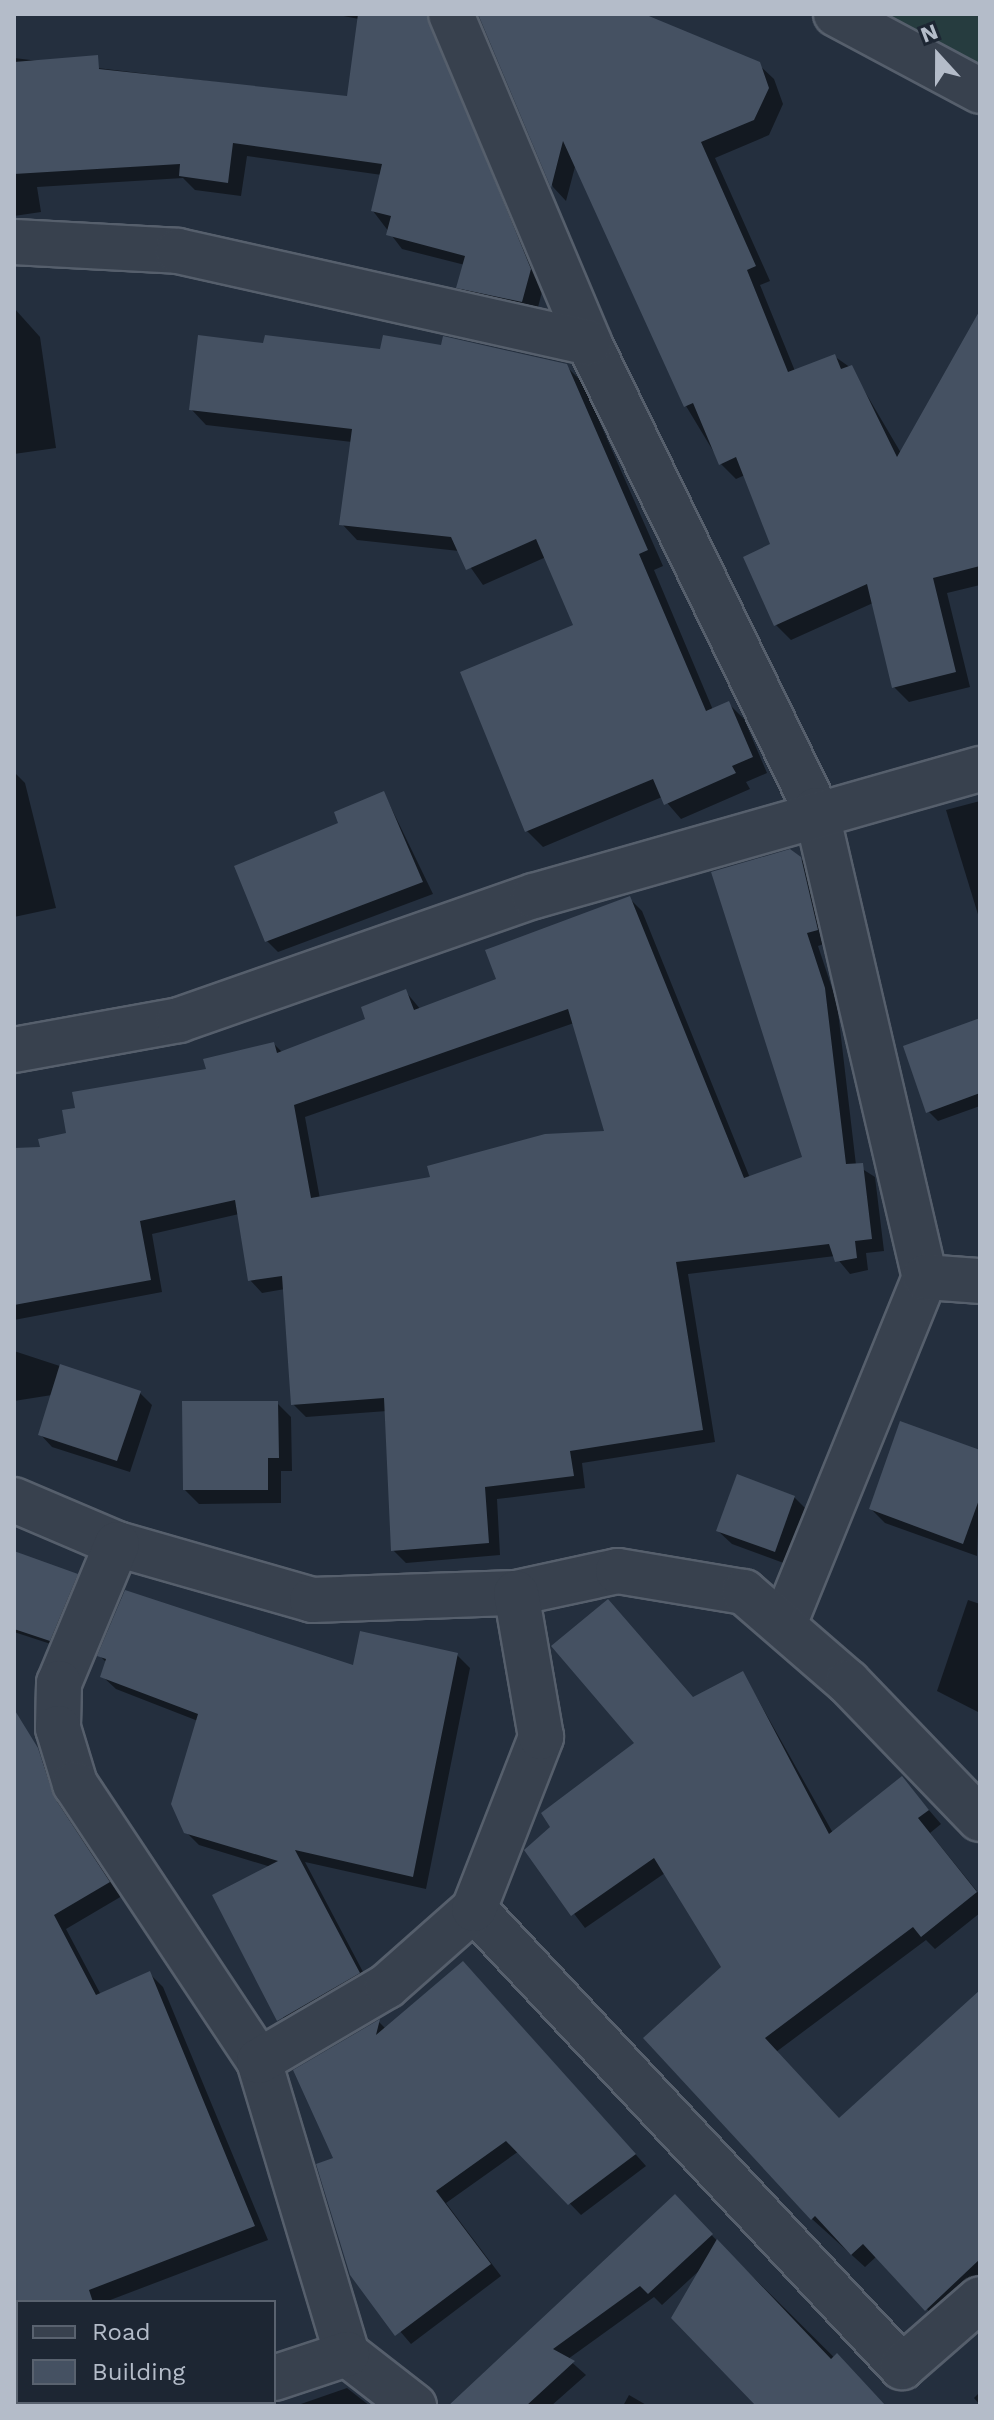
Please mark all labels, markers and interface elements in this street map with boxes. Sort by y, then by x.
north arrow [898,16,978,96]
text: N [917,19,941,48]
legend [16,2300,276,2404]
text: Road [92,2318,151,2346]
text: Building [92,2358,185,2386]

